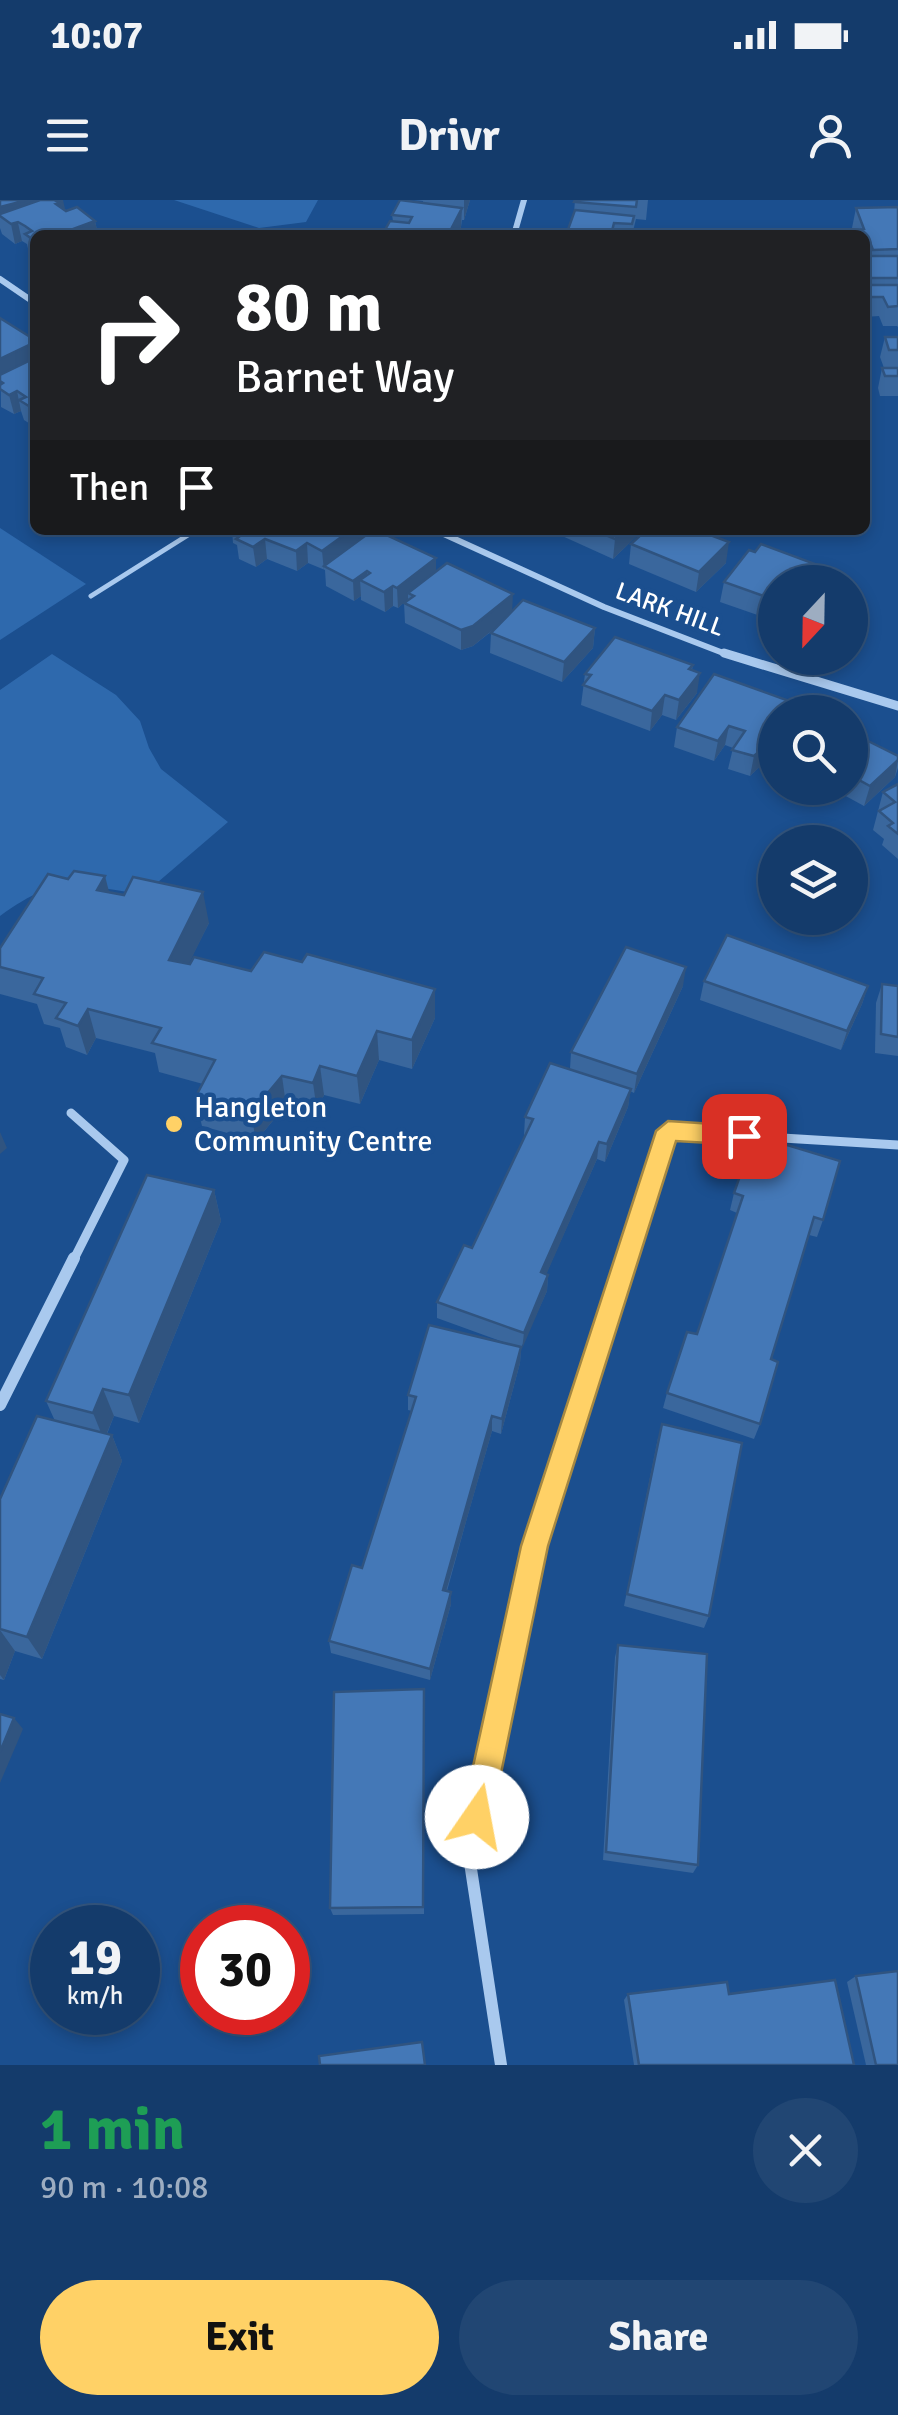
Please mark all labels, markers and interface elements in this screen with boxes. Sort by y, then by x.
text: 10:07 [50,12,143,59]
icon: menu [40,108,95,163]
text: Drivr [398,108,500,163]
icon: person [803,108,858,163]
text: 80 m [235,264,383,350]
icon: right [70,270,200,400]
text: Barnet Way [235,350,454,405]
icon: arrive [169,460,224,515]
text: Then [70,464,149,511]
north arrow [758,565,868,675]
map controls [758,565,868,935]
street label: LARK HILL [611,575,729,643]
button: search [758,695,868,805]
button: layers [758,825,868,935]
place label: Hangleton Community Centre [194,1089,433,1160]
pin [702,1094,787,1179]
icon: arrive [717,1109,772,1164]
marker: Hangleton Community Centre [163,1113,185,1135]
position arrow [425,1765,529,1869]
speed limit sign: 30 [180,1905,310,2035]
text: 19 [68,1927,122,1989]
text: km/h [67,1980,123,2011]
text: 1 min [40,2093,185,2167]
button: close [753,2098,858,2203]
text: 90 m · 10:08 [40,2168,209,2207]
button: Exit [40,2280,439,2395]
button: Share [459,2280,858,2395]

